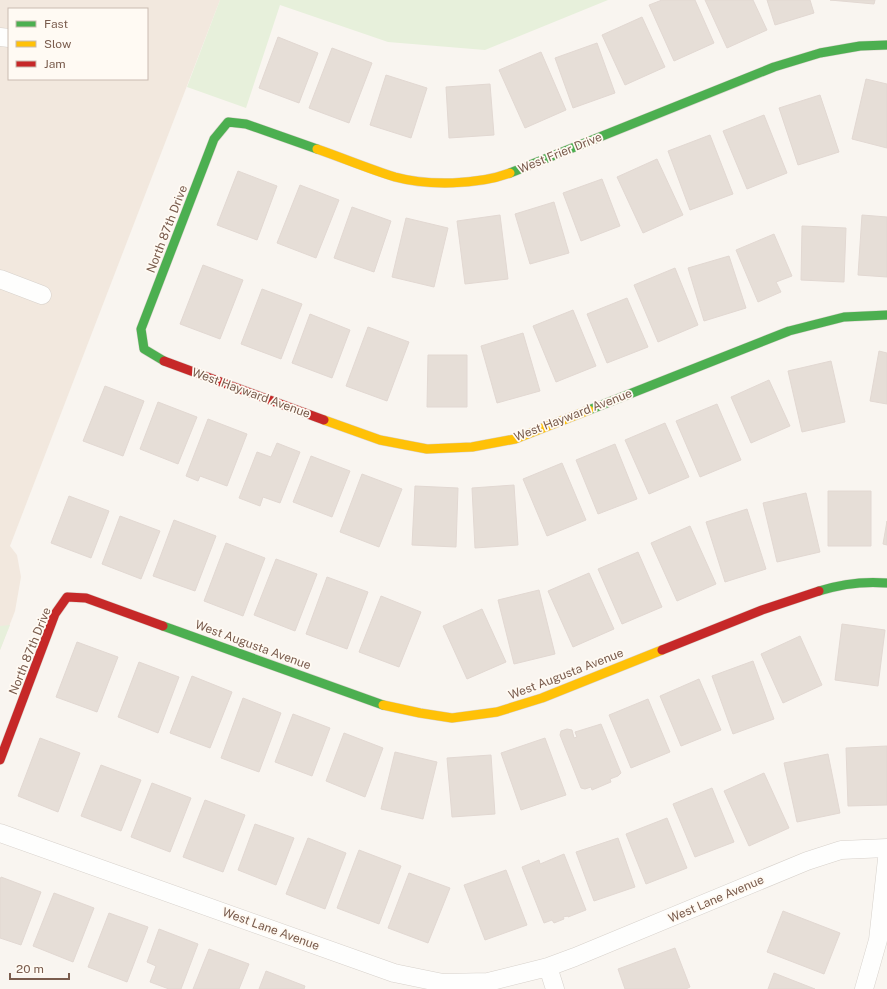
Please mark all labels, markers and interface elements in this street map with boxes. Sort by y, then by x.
legend [8,8,148,80]
text: Fast [44,17,69,31]
text: Slow [44,37,72,51]
text: Jam [44,57,66,71]
street label: West Frier Drive [516,130,604,176]
street label: North 87th Drive [144,183,190,275]
street label: West Hayward Avenue [190,365,312,421]
street label: West Hayward Avenue [512,386,634,444]
street label: North 87th Drive [6,605,54,697]
street label: West Augusta Avenue [193,618,313,673]
street label: West Augusta Avenue [506,646,626,702]
street label: West Lane Avenue [666,872,766,925]
street label: West Lane Avenue [221,905,322,953]
scale bar [10,955,69,981]
text: 20 m [16,962,44,976]

